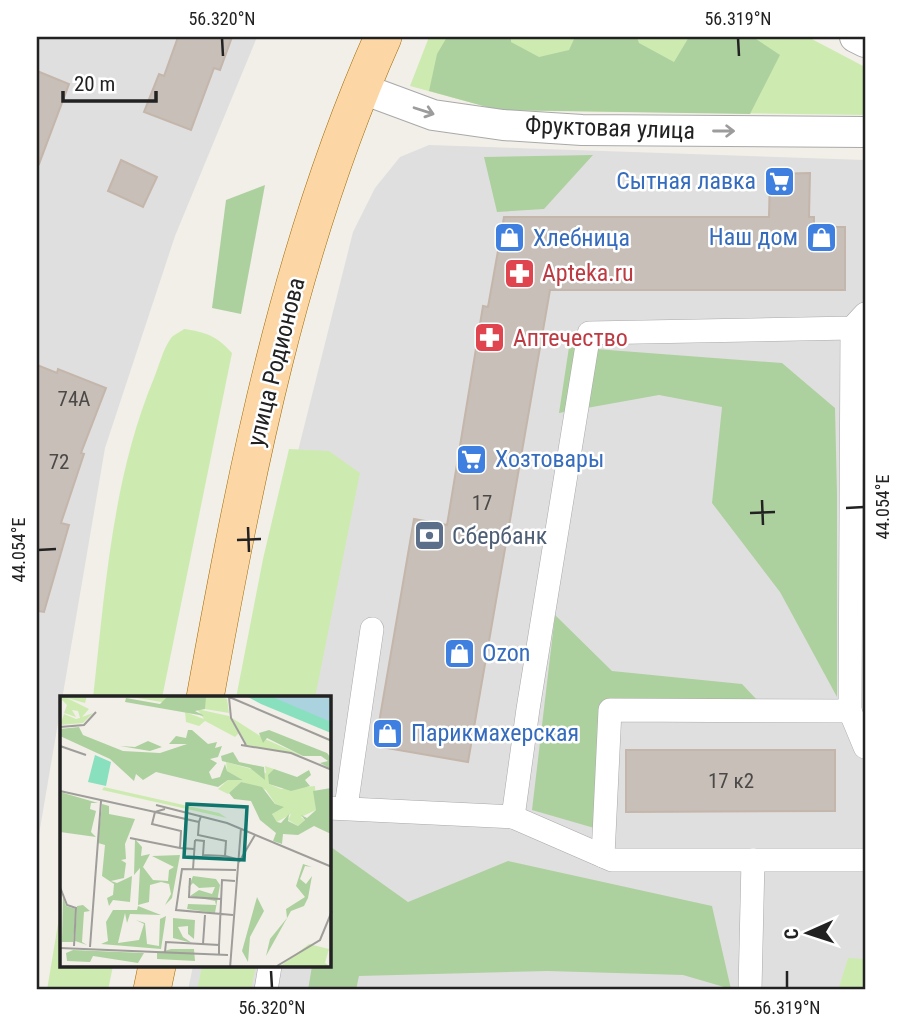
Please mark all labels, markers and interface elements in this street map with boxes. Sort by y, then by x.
text: 56.320°N [188,8,256,29]
text: 56.319°N [704,8,772,29]
scale bar [63,60,156,104]
text: 20 m [74,72,115,96]
one-way arrow [413,106,435,118]
street label: Фруктовая улица [525,111,695,145]
one-way arrow [712,124,735,138]
supermarket icon: Сытная лавка [762,164,796,198]
place label: Сытная лавка [616,167,756,195]
shop icon: Наш дом [804,220,838,254]
shop icon: Хлебница [493,221,527,255]
place label: Наш дом [709,223,798,251]
place label: Хлебница [533,224,630,252]
pharmacy icon: Apteka.ru [502,256,536,290]
place label: Apteka.ru [542,259,634,287]
street label: улица Родионова [242,275,310,449]
pharmacy icon: Аптечество [473,321,507,355]
place label: Аптечество [513,324,628,352]
house number: 74А [58,387,90,411]
supermarket icon: Хозтовары [455,442,489,476]
place label: Хозтовары [495,445,604,473]
house number: 72 [49,450,69,474]
text: 44.054°E [872,475,893,539]
house number: 17 [472,491,492,515]
text: 44.054°E [8,518,29,582]
bank icon: Сбербанк [412,519,446,553]
place label: Сбербанк [452,522,548,550]
shop icon: Ozon [442,636,476,670]
place label: Ozon [482,639,530,667]
inset map [60,696,331,968]
shop icon: Парикмахерская [371,716,405,750]
place label: Парикмахерская [411,719,579,747]
house number: 17 к2 [708,769,754,793]
north arrow [772,898,842,968]
text: С [780,928,803,940]
text: 56.320°N [238,997,306,1018]
text: 56.319°N [753,997,821,1018]

